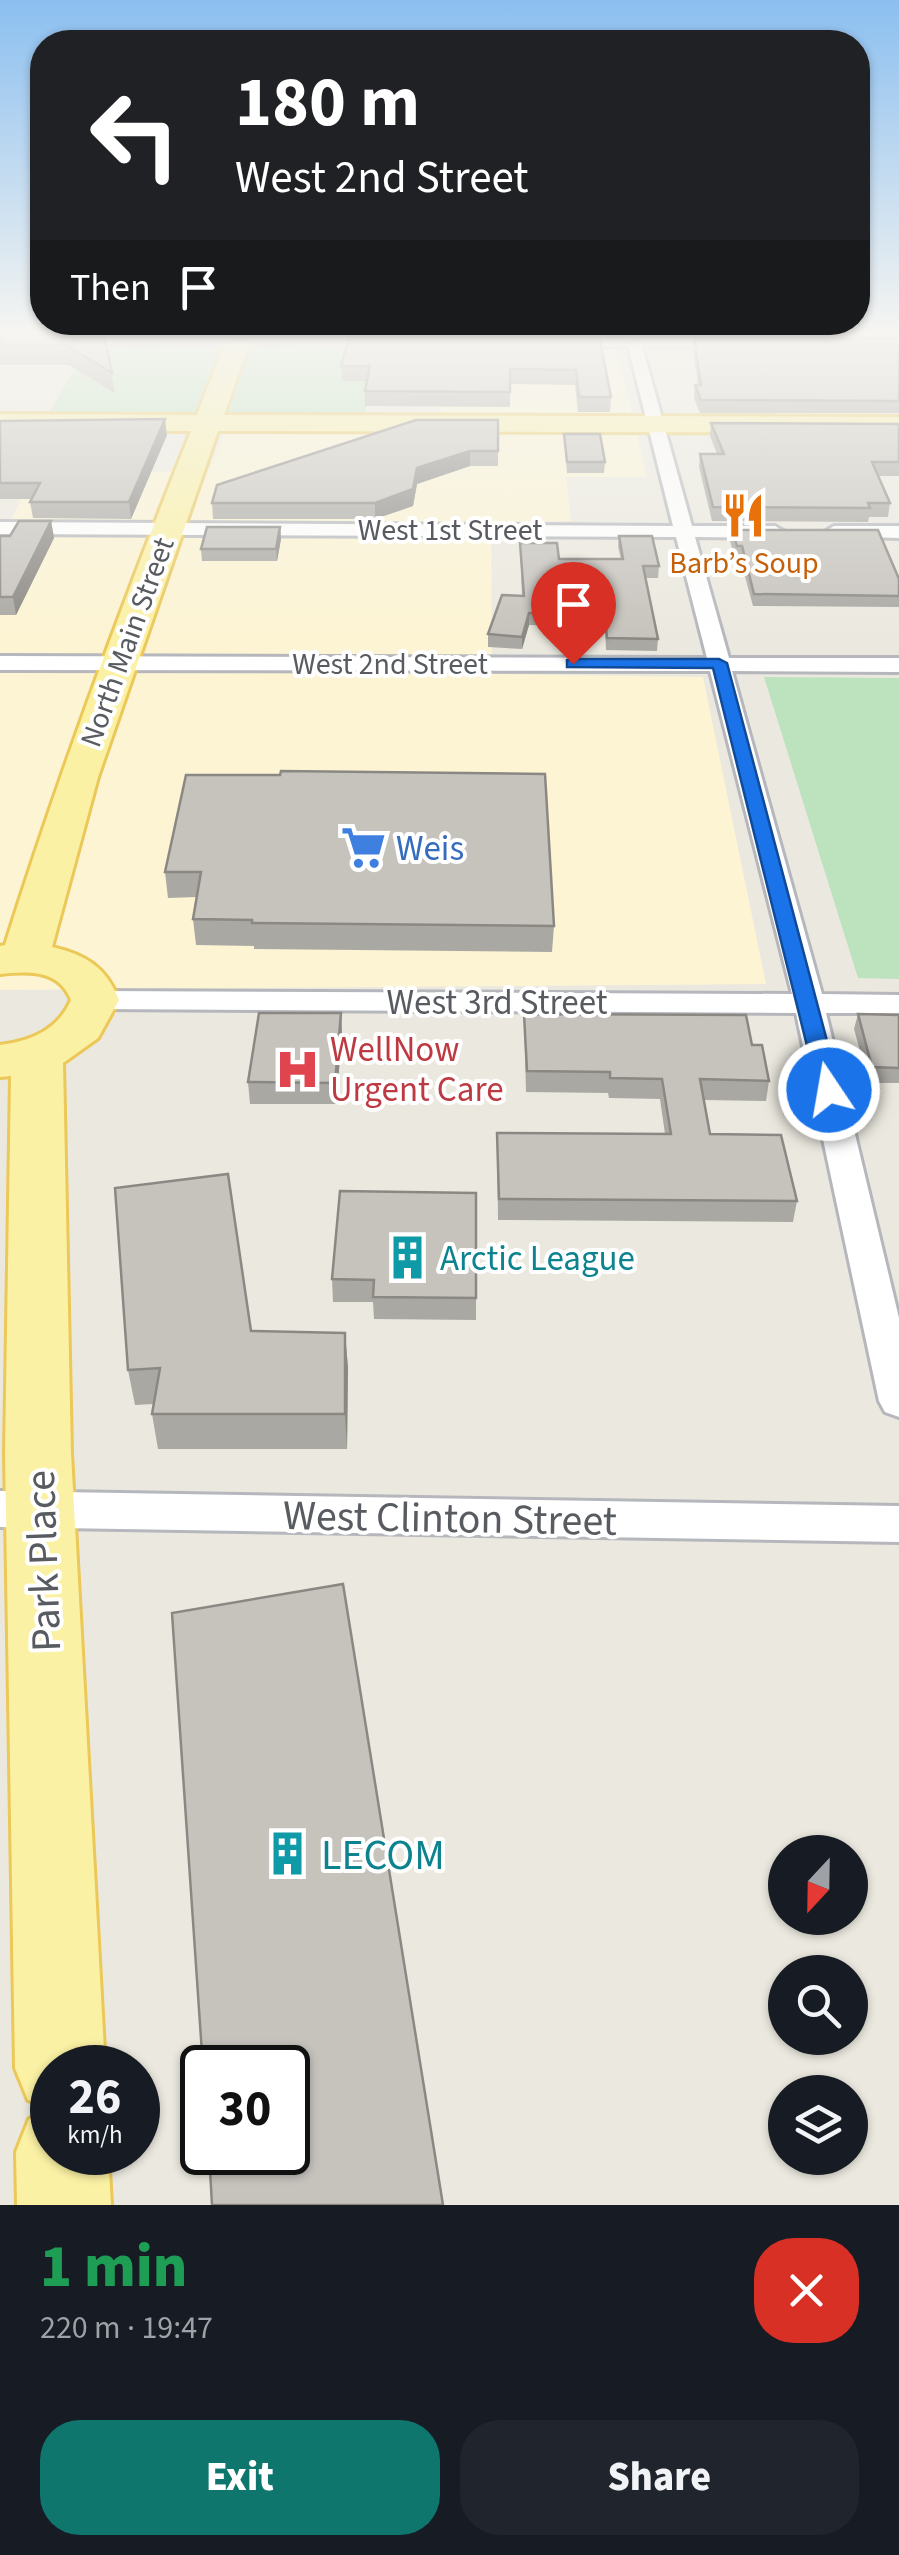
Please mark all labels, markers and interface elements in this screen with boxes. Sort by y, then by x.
text: 180 m [235,53,420,153]
icon: left [70,70,200,200]
text: West 2nd Street [235,146,529,210]
icon: arrive [171,260,226,315]
text: Then [70,261,151,315]
restaurant icon: Barb’s Soup [720,492,768,540]
street label: West 1st Street [358,509,542,552]
street label: North Main Street [70,531,185,753]
place label: Barb’s Soup [669,542,819,585]
pin [531,562,616,665]
icon: arrive [546,577,601,632]
street label: West 2nd Street [292,643,488,686]
supermarket icon: Weis [339,824,387,872]
place label: Weis [396,824,464,874]
street label: West 3rd Street [387,978,608,1028]
place label: WellNow Urgent Care [330,1025,504,1115]
position arrow [777,1038,881,1142]
hospital icon: WellNow Urgent Care [273,1045,321,1093]
building icon: Arctic League [383,1234,431,1282]
place label: Arctic League [440,1234,635,1284]
street label: Park Place [11,1469,77,1653]
street label: West Clinton Street [282,1486,618,1552]
place label: LECOM [321,1826,445,1886]
building icon: LECOM [264,1830,312,1878]
north arrow [768,1835,868,1935]
map controls [768,1835,868,2175]
button: search [768,1955,868,2055]
speed limit sign: 30 [180,2045,310,2175]
text: 26 [69,2062,121,2133]
button: layers [768,2075,868,2175]
text: km/h [67,2117,123,2153]
text: 1 min [40,2225,187,2310]
button: close [754,2238,859,2343]
text: 220 m · 19:47 [40,2305,213,2351]
button: Exit [40,2420,440,2535]
button: Share [460,2420,859,2535]

